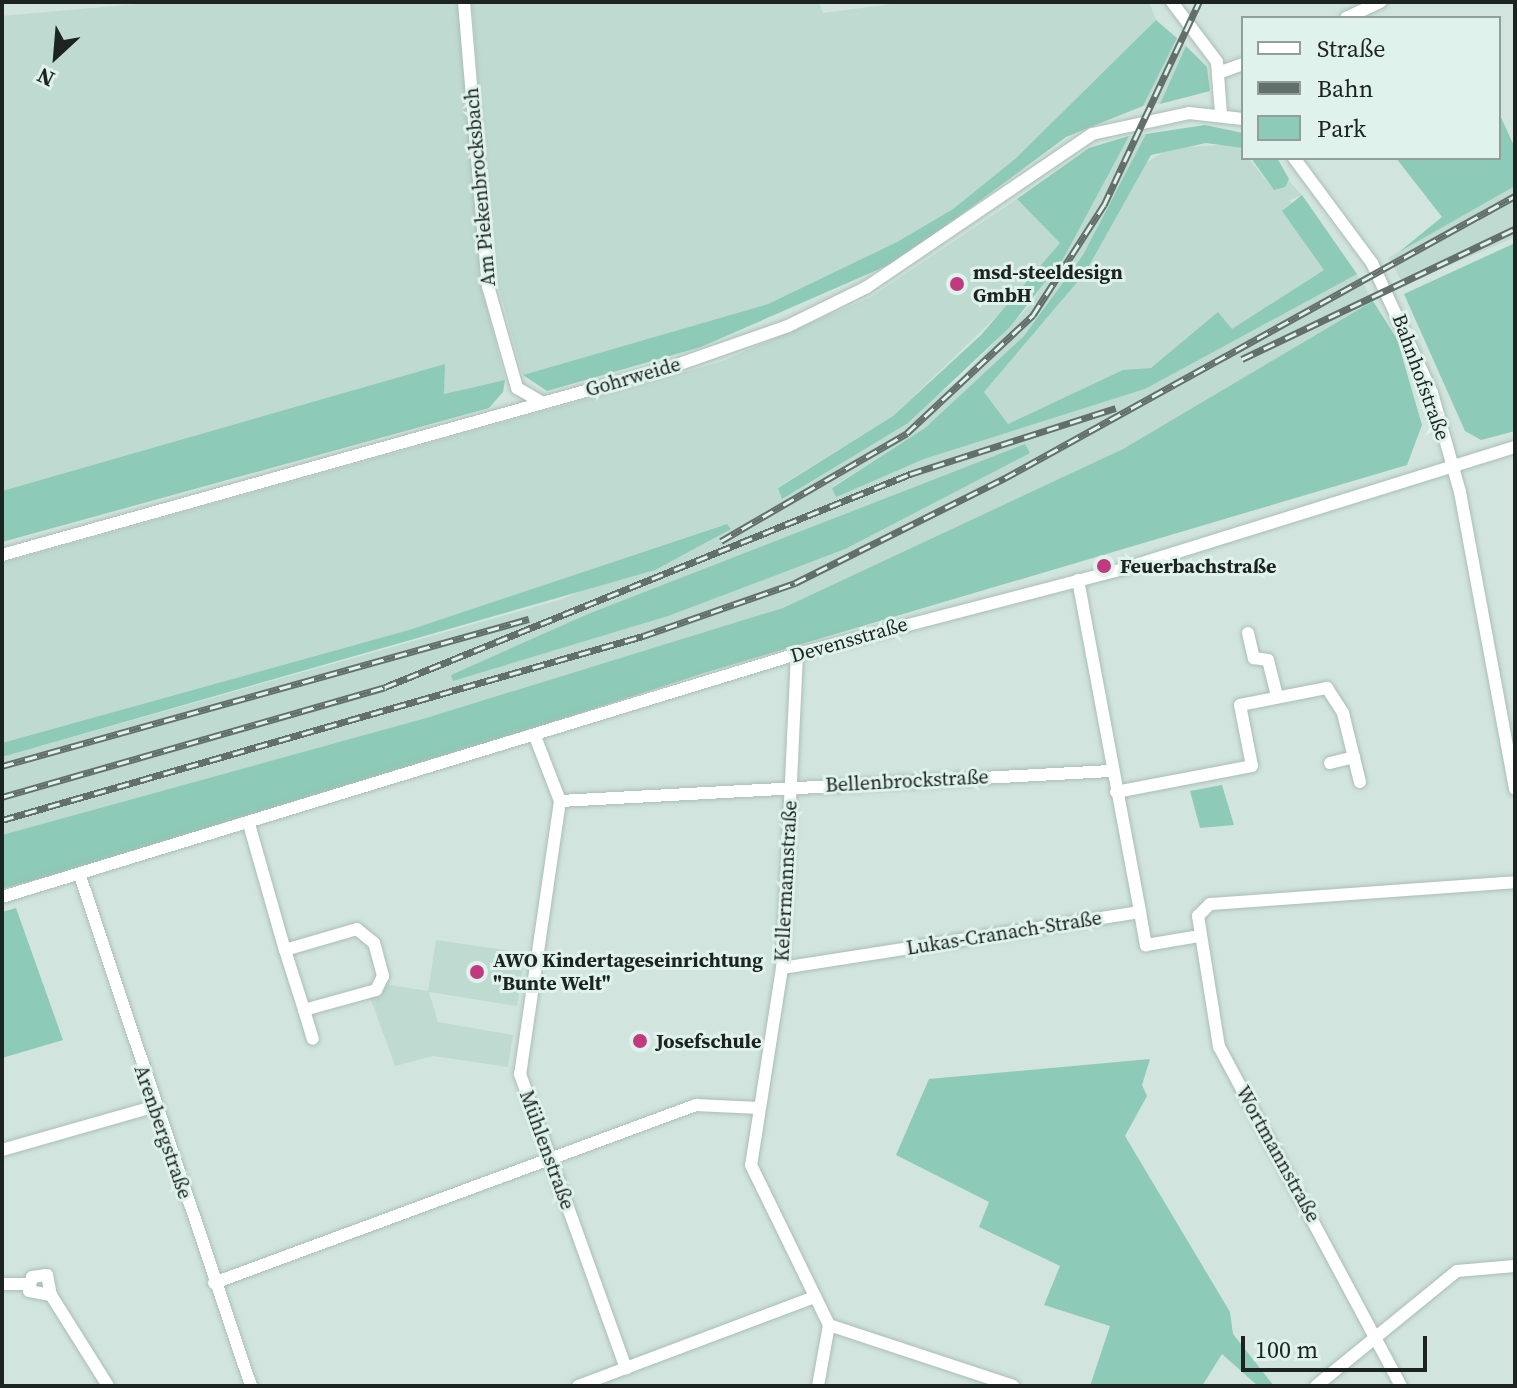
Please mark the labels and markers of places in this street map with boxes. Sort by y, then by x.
place label: msd-steeldesign GmbH [973,260,1123,307]
marker: msd-steeldesign GmbH [948,275,966,293]
place label: Feuerbachstraße [1120,554,1276,578]
marker: Feuerbachstraße [1095,557,1113,575]
place label: AWO Kindertageseinrichtung "Bunte Welt" [493,948,763,995]
marker: AWO Kindertageseinrichtung "Bunte Welt" [468,963,486,981]
place label: Josefschule [656,1029,761,1053]
marker: Josefschule [631,1032,649,1050]

